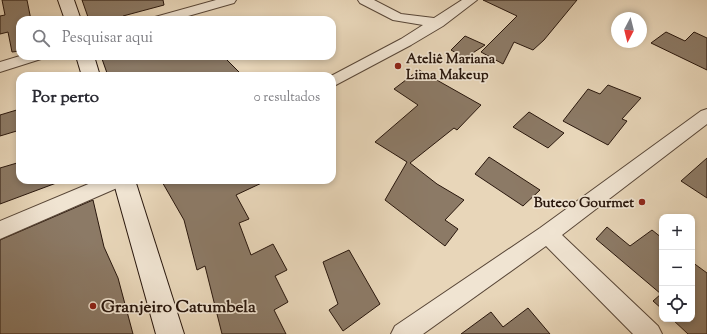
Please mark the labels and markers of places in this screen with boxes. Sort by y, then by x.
place label: Ateliê Mariana Lima Makeup [406,50,496,86]
marker: Ateliê Mariana Lima Makeup [393,61,403,71]
place label: Buteco Gourmet [534,194,634,214]
marker: Buteco Gourmet [637,197,647,207]
place label: Granjeiro Catumbela [101,296,256,320]
marker: Granjeiro Catumbela [88,301,98,311]

